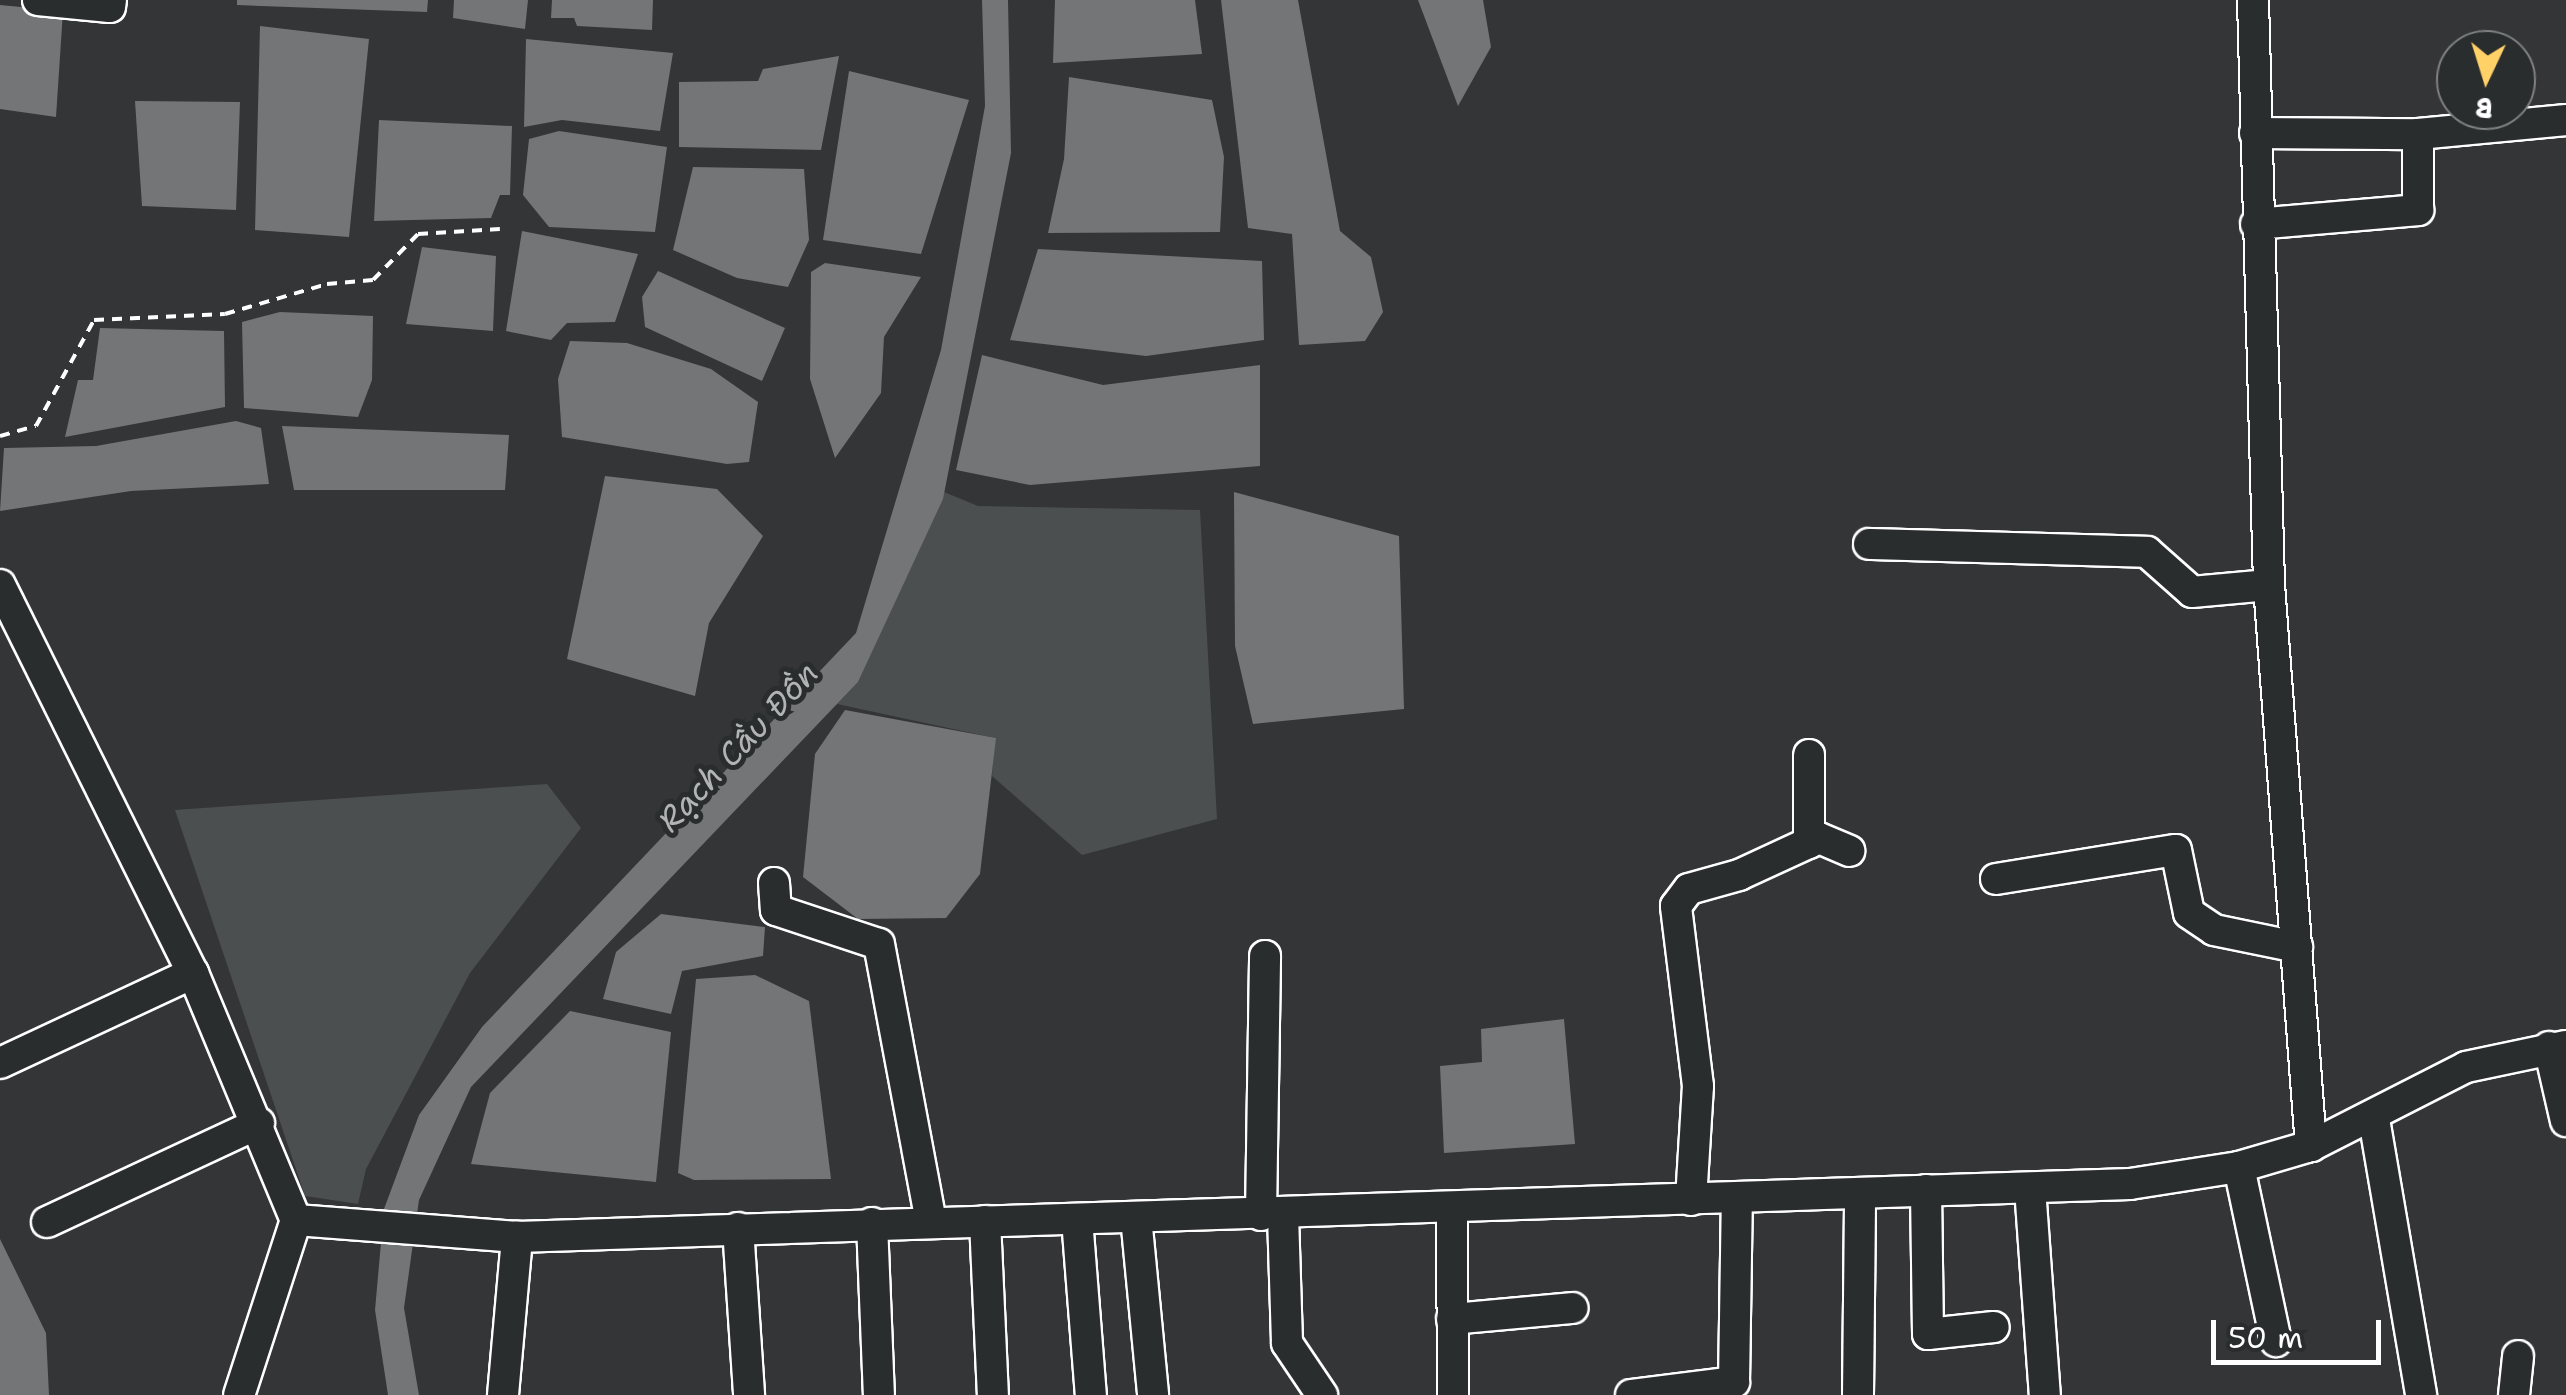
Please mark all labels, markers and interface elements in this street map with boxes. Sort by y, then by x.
north arrow [2436,30,2536,130]
text: B [2474,88,2494,127]
water label: Rạch Cầu Đồn [650,654,826,840]
scale bar [2216,1300,2386,1362]
text: 50 m [2228,1317,2303,1358]

